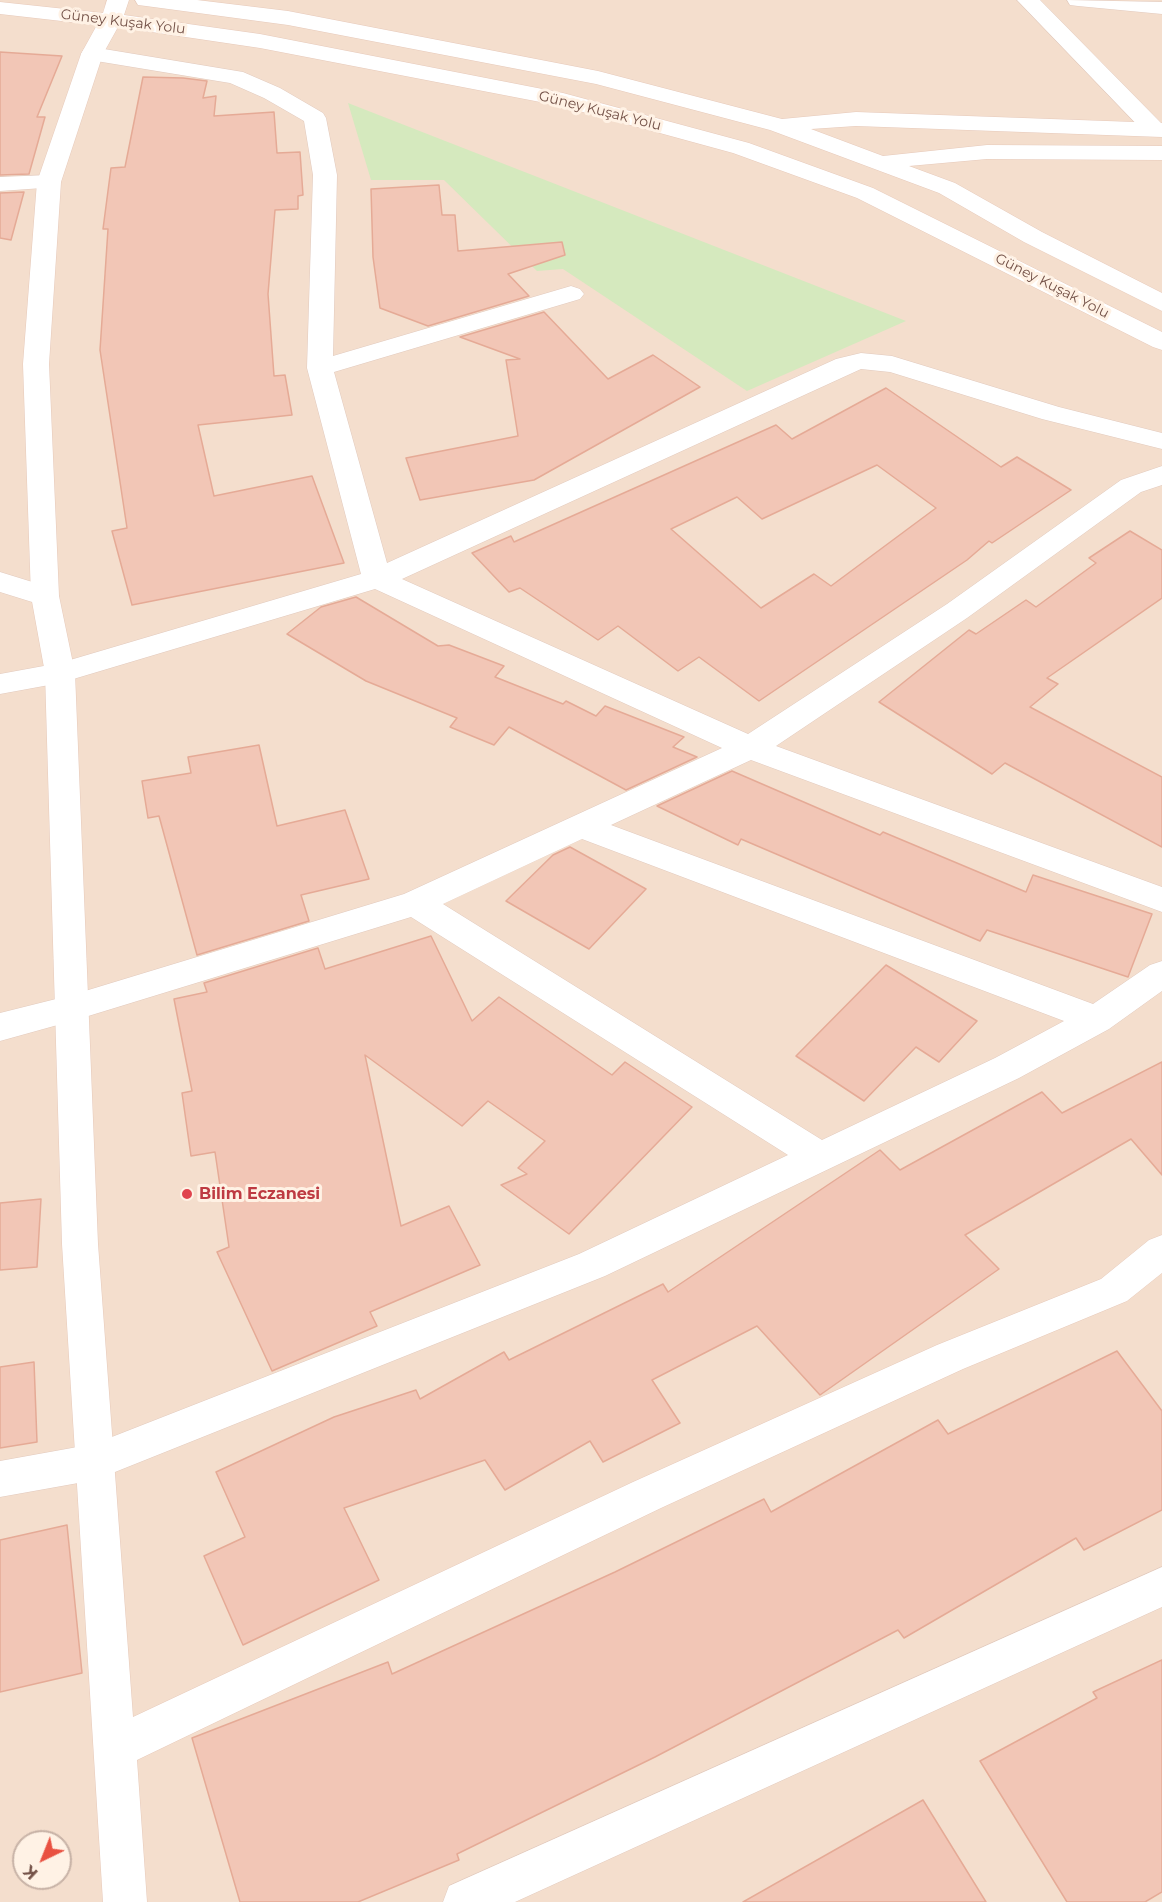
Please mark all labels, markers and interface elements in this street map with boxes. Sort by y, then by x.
street label: Güney Kuşak Yolu [60,6,186,38]
street label: Güney Kuşak Yolu [537,88,663,134]
street label: Güney Kuşak Yolu [992,250,1112,322]
place label: Bilim Eczanesi [199,1184,320,1204]
marker: Bilim Eczanesi [180,1187,194,1201]
north arrow [12,1830,72,1890]
text: K [20,1861,42,1883]

